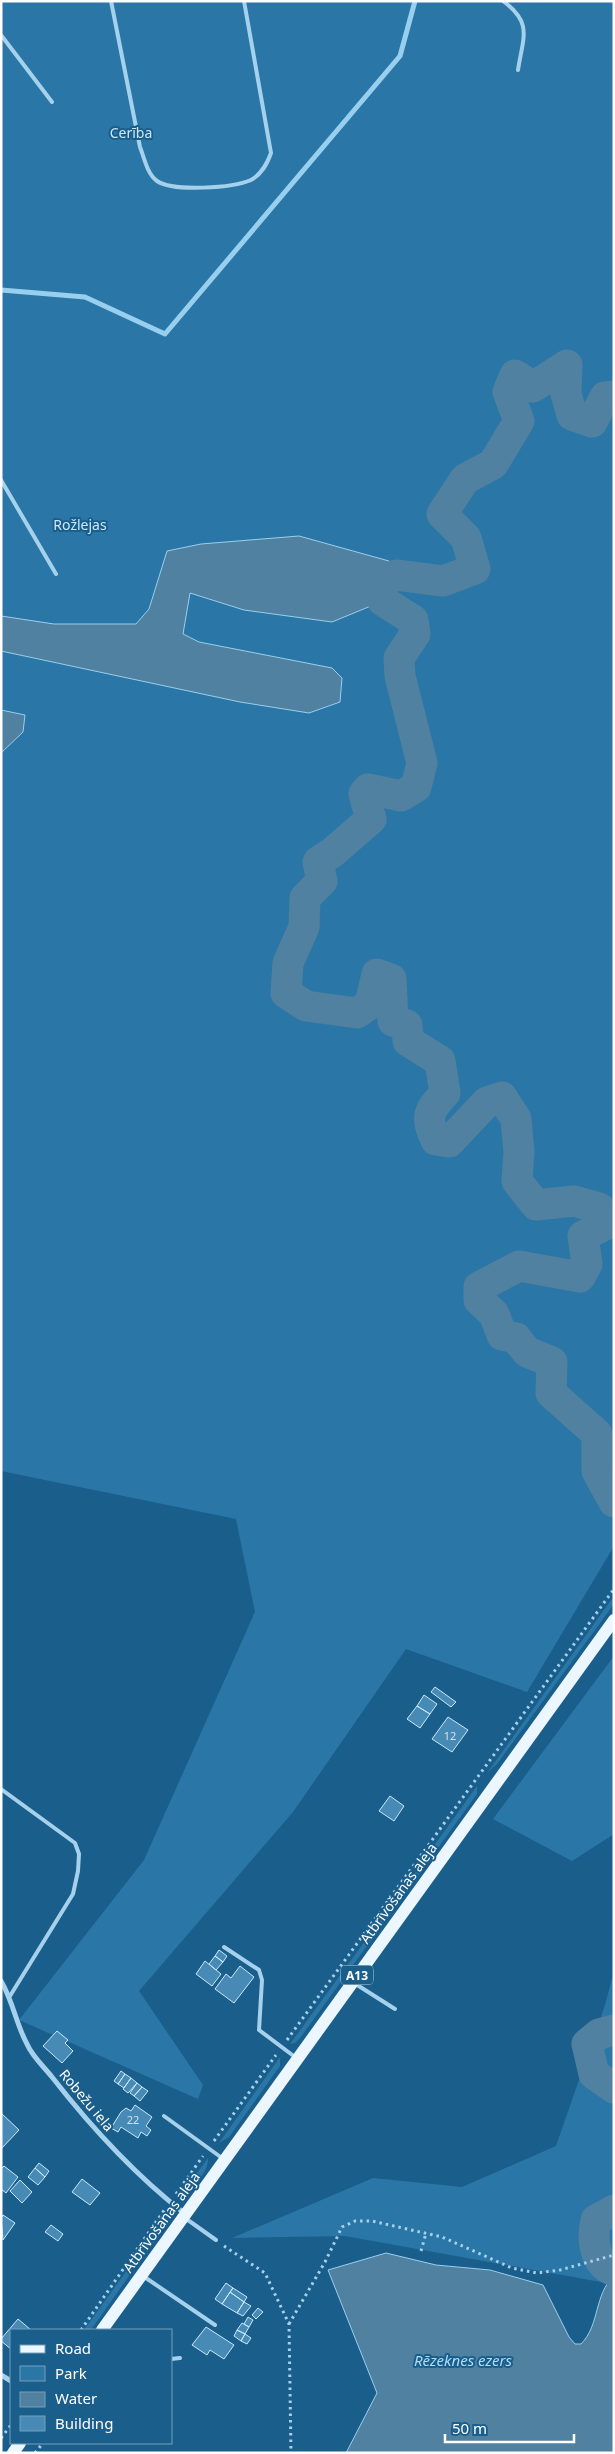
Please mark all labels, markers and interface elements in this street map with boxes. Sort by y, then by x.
park label: Cerība [110,123,152,142]
park label: Rožlejas [53,515,107,534]
house number: 12 [444,1728,456,1743]
street label: Atbrīvošanas aleja [355,1839,441,1947]
road number: A13 [341,1966,373,1984]
street label: Robežu iela [55,2065,119,2135]
house number: 22 [127,2112,139,2127]
street label: Atbrīvošanas aleja [118,2168,204,2276]
legend [10,2329,172,2444]
text: Road [55,2338,91,2358]
water label: Rēzeknes ezers [414,2350,513,2370]
text: Park [55,2363,87,2383]
text: Water [55,2388,97,2408]
scale bar [445,2412,574,2444]
text: Building [55,2413,113,2433]
text: 50 m [452,2418,487,2438]

